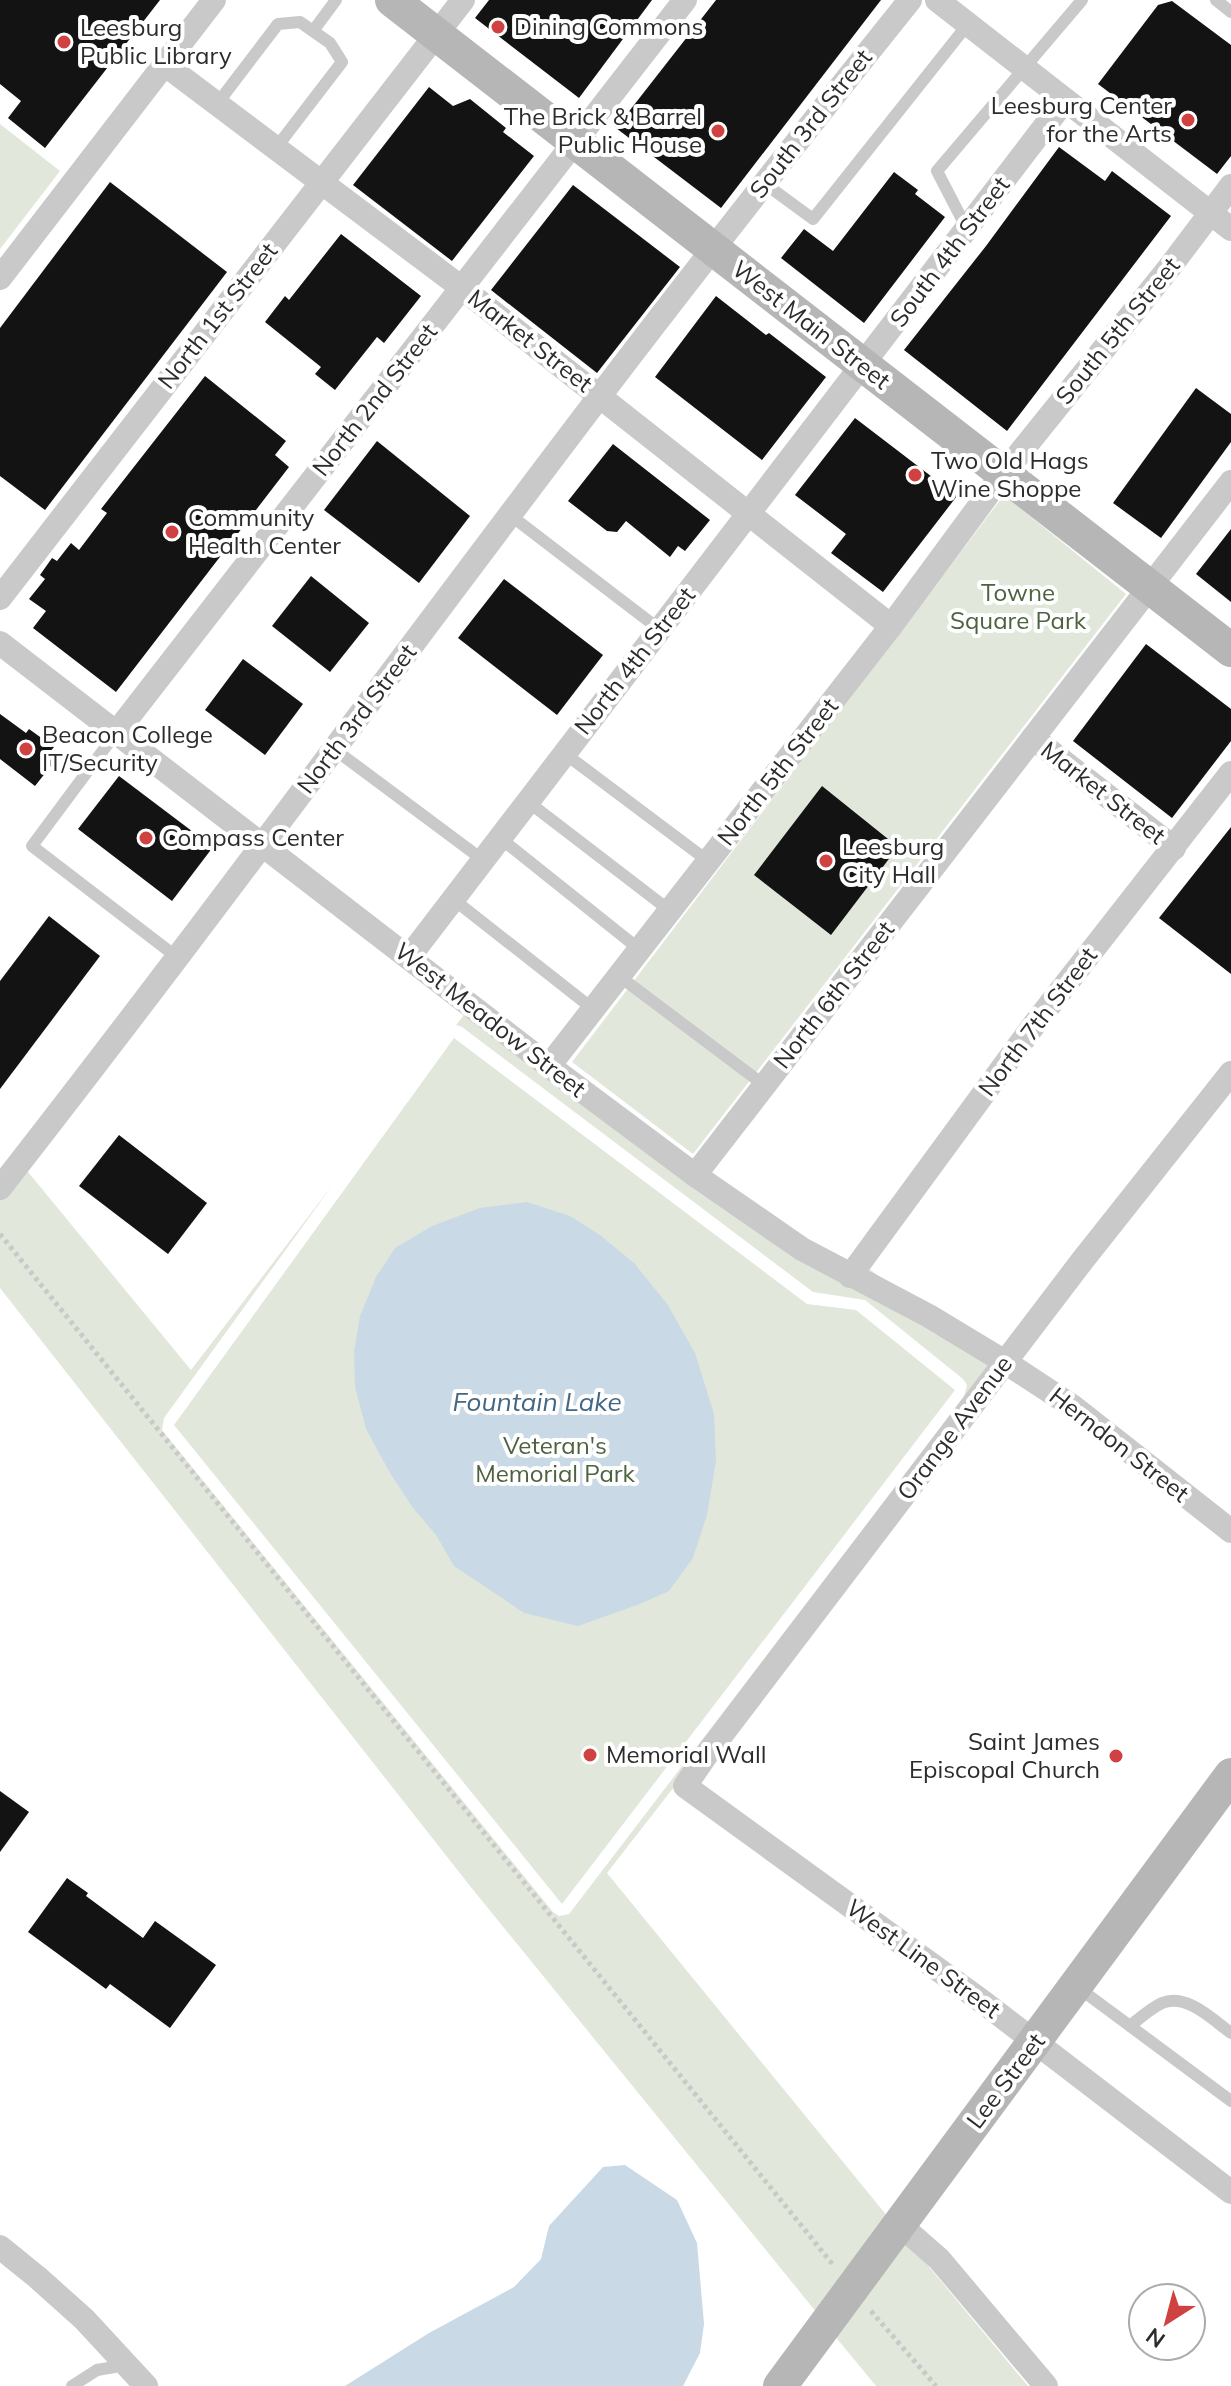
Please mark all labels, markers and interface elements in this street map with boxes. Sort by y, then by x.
place label: Dining Commons [514,11,703,41]
place label: Leesburg Public Library [80,12,232,70]
marker: Dining Commons [489,18,507,36]
marker: Leesburg Public Library [55,33,73,51]
street label: South 3rd Street [743,43,878,204]
place label: Leesburg Center for the Arts [991,90,1172,148]
place label: The Brick & Barrel Public House [504,101,702,159]
marker: Leesburg Center for the Arts [1179,111,1197,129]
marker: The Brick & Barrel Public House [709,122,727,140]
street label: South 4th Street [883,170,1016,333]
street label: North 1st Street [151,236,283,394]
street label: South 5th Street [1049,251,1186,410]
street label: West Main Street [727,253,897,395]
street label: Market Street [462,282,599,398]
street label: North 2nd Street [305,317,443,482]
place label: Two Old Hags Wine Shoppe [931,445,1089,503]
marker: Two Old Hags Wine Shoppe [906,466,924,484]
place label: Community Health Center [188,502,341,560]
marker: Community Health Center [163,523,181,541]
park label: Towne Square Park [950,577,1087,635]
street label: North 4th Street [567,581,701,740]
street label: North 3rd Street [290,638,422,799]
street label: North 5th Street [710,692,844,851]
place label: Beacon College IT/Security [42,719,213,777]
street label: Market Street [1035,734,1172,850]
marker: Beacon College IT/Security [17,740,35,758]
place label: Compass Center [162,822,344,852]
marker: Compass Center [137,829,155,847]
place label: Leesburg City Hall [842,831,944,889]
marker: Leesburg City Hall [817,852,835,870]
street label: North 6th Street [766,915,900,1074]
street label: West Meadow Street [389,935,592,1103]
street label: North 7th Street [971,941,1103,1102]
street label: Orange Avenue [890,1349,1018,1506]
street label: Herndon Street [1044,1380,1195,1508]
water label: Fountain Lake [452,1385,622,1418]
park label: Veteran's Memorial Park [475,1430,636,1488]
place label: Saint James Episcopal Church [909,1726,1100,1784]
place label: Memorial Wall [606,1739,766,1769]
marker: Memorial Wall [581,1746,599,1764]
marker: Saint James Episcopal Church [1107,1747,1125,1765]
street label: West Line Street [841,1892,1007,2024]
street label: Lee Street [960,2027,1051,2134]
north arrow [1127,2282,1207,2362]
text: N [1140,2322,1170,2354]

